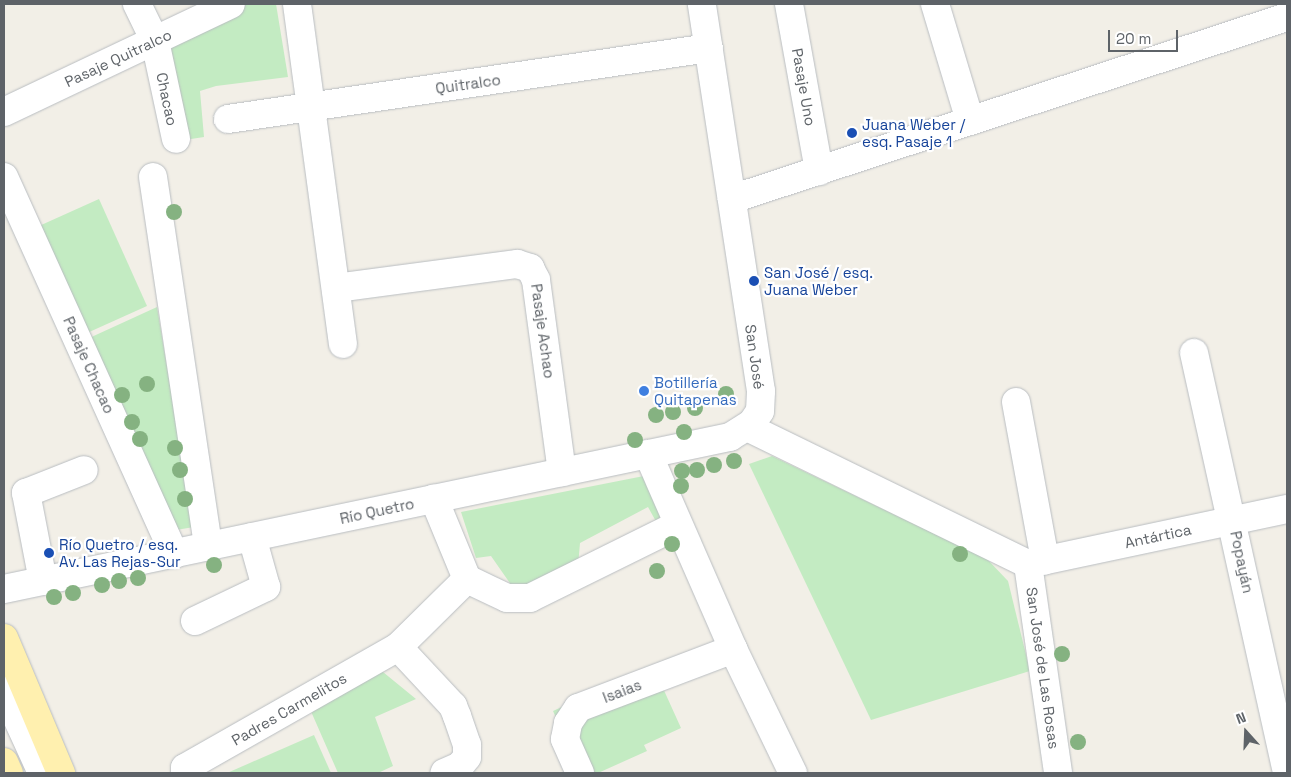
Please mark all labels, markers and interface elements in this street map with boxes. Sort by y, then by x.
scale bar [1111,20,1181,52]
street label: Pasaje Quitralco [62,25,174,91]
text: 20 m [1116,29,1151,48]
street label: Pasaje Uno [788,47,820,127]
street label: Chacao [153,71,181,127]
street label: Quitralco [434,71,502,97]
place label: Juana Weber / esq. Pasaje 1 [862,115,965,150]
marker: Juana Weber / esq. Pasaje 1 [846,127,858,139]
place label: San José / esq. Juana Weber [764,263,873,298]
marker: San José / esq. Juana Weber [748,275,760,287]
street label: Pasaje Achao [527,282,559,380]
street label: Pasaje Chacao [60,314,118,416]
street label: San José [742,323,768,391]
place label: Botillería Quitapenas [654,373,737,408]
marker: Botillería Quitapenas [638,385,650,397]
street label: Río Quetro [338,494,416,528]
street label: Antártica [1123,520,1193,552]
street label: Popayán [1227,529,1257,595]
place label: Río Quetro / esq. Av. Las Rejas-Sur [59,535,181,570]
marker: Río Quetro / esq. Av. Las Rejas-Sur [43,547,55,559]
street label: San José de Las Rosas [1023,586,1063,750]
street label: Padres Carmelitos [228,669,350,749]
street label: Isaias [600,675,644,707]
north arrow [1221,707,1271,757]
text: N [1233,708,1248,728]

